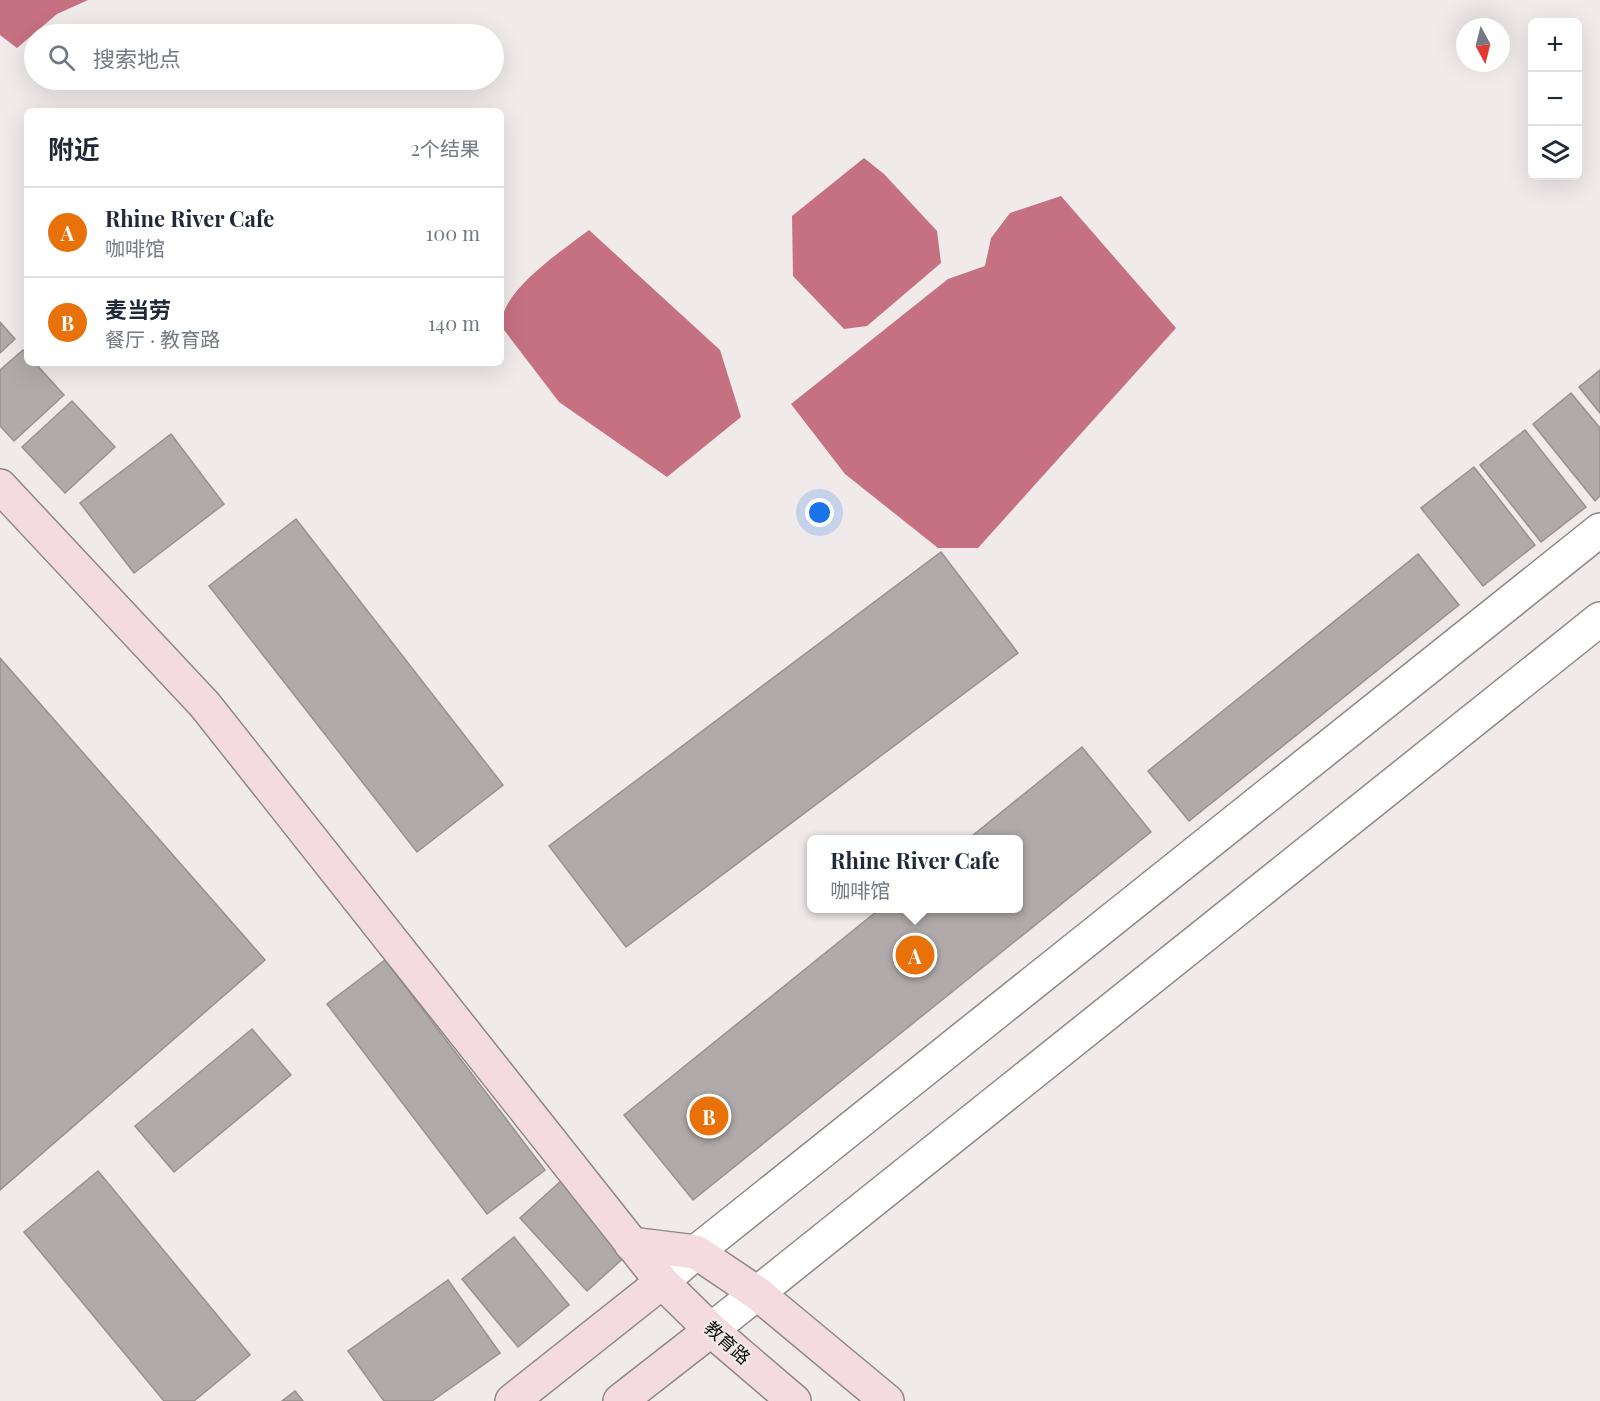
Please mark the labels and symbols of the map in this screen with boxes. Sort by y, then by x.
north arrow [1456,18,1510,72]
your location [805,498,834,527]
pin: A [896,932,934,978]
pin: B [690,1094,728,1138]
street label: 教育路 [700,1315,756,1369]

